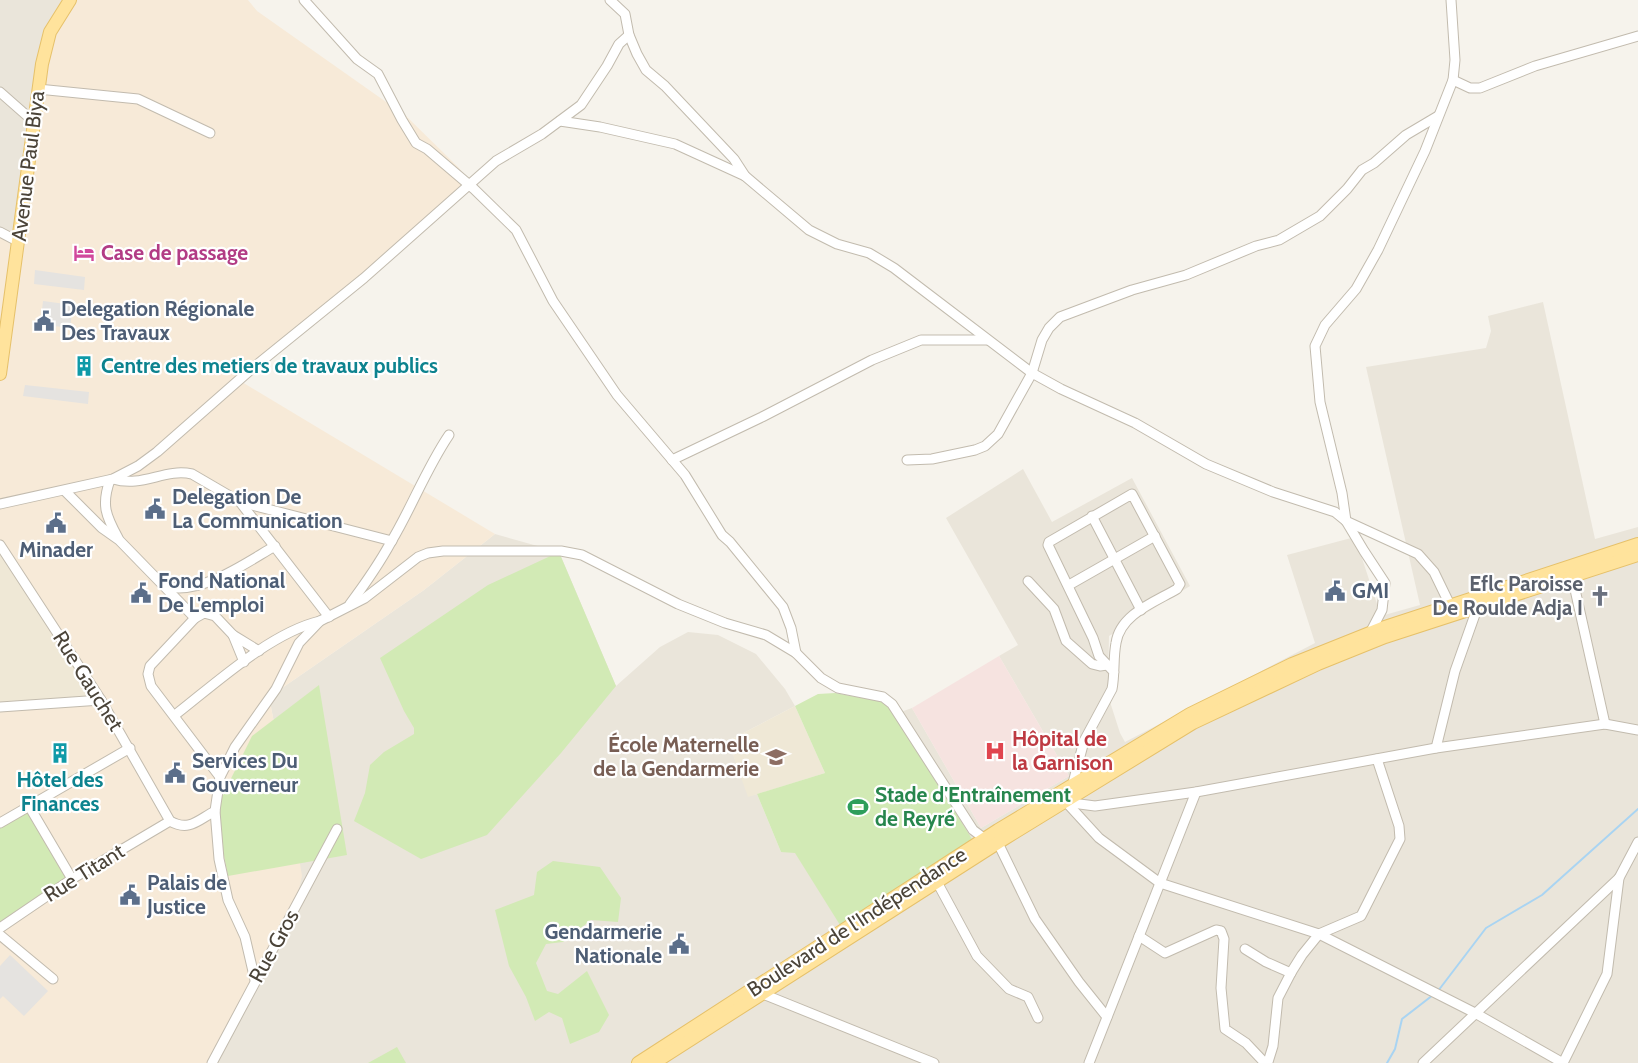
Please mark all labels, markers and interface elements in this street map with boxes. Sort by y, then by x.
street label: Avenue Paul Biya [6,89,49,243]
place label: Case de passage [101,240,248,265]
hotel icon: Case de passage [72,241,96,265]
place label: Delegation Régionale Des Travaux [61,296,254,345]
public building icon: Delegation Régionale Des Travaux [32,309,56,333]
place label: Centre des metiers de travaux publics [101,353,438,378]
building icon: Centre des metiers de travaux publics [72,354,96,378]
place label: Delegation De La Communication [172,484,343,533]
public building icon: Delegation De La Communication [143,497,167,521]
public building icon: Minader [44,511,68,535]
place label: Minader [19,537,93,562]
place label: Fond National De L'emploi [158,568,286,617]
place label: Eflc Paroisse De Roulde Adja I [1432,571,1583,620]
place label: GMI [1352,578,1389,603]
public building icon: GMI [1323,579,1347,603]
public building icon: Fond National De L'emploi [129,581,153,605]
church icon: Eflc Paroisse De Roulde Adja I [1588,584,1612,608]
street label: Rue Gauchet [48,626,129,735]
place label: Hôpital de la Garnison [1012,726,1113,775]
place label: École Maternelle de la Gendarmerie [593,732,759,781]
hospital icon: Hôpital de la Garnison [983,739,1007,763]
building icon: Hôtel des Finances [48,741,72,765]
school or university icon: École Maternelle de la Gendarmerie [764,745,788,769]
place label: Services Du Gouverneur [192,748,298,797]
public building icon: Services Du Gouverneur [163,761,187,785]
place label: Hôtel des Finances [17,767,104,816]
place label: Stade d'Entraînement de Reyré [875,782,1071,831]
sports icon: Stade d'Entraînement de Reyré [846,795,870,819]
street label: Rue Titant [39,838,129,907]
street label: Boulevard de l'Indépendance [742,841,971,1002]
place label: Palais de Justice [146,870,227,919]
public building icon: Palais de Justice [118,883,142,907]
street label: Rue Gros [243,905,304,987]
place label: Gendarmerie Nationale [545,919,662,968]
public building icon: Gendarmerie Nationale [667,932,691,956]

